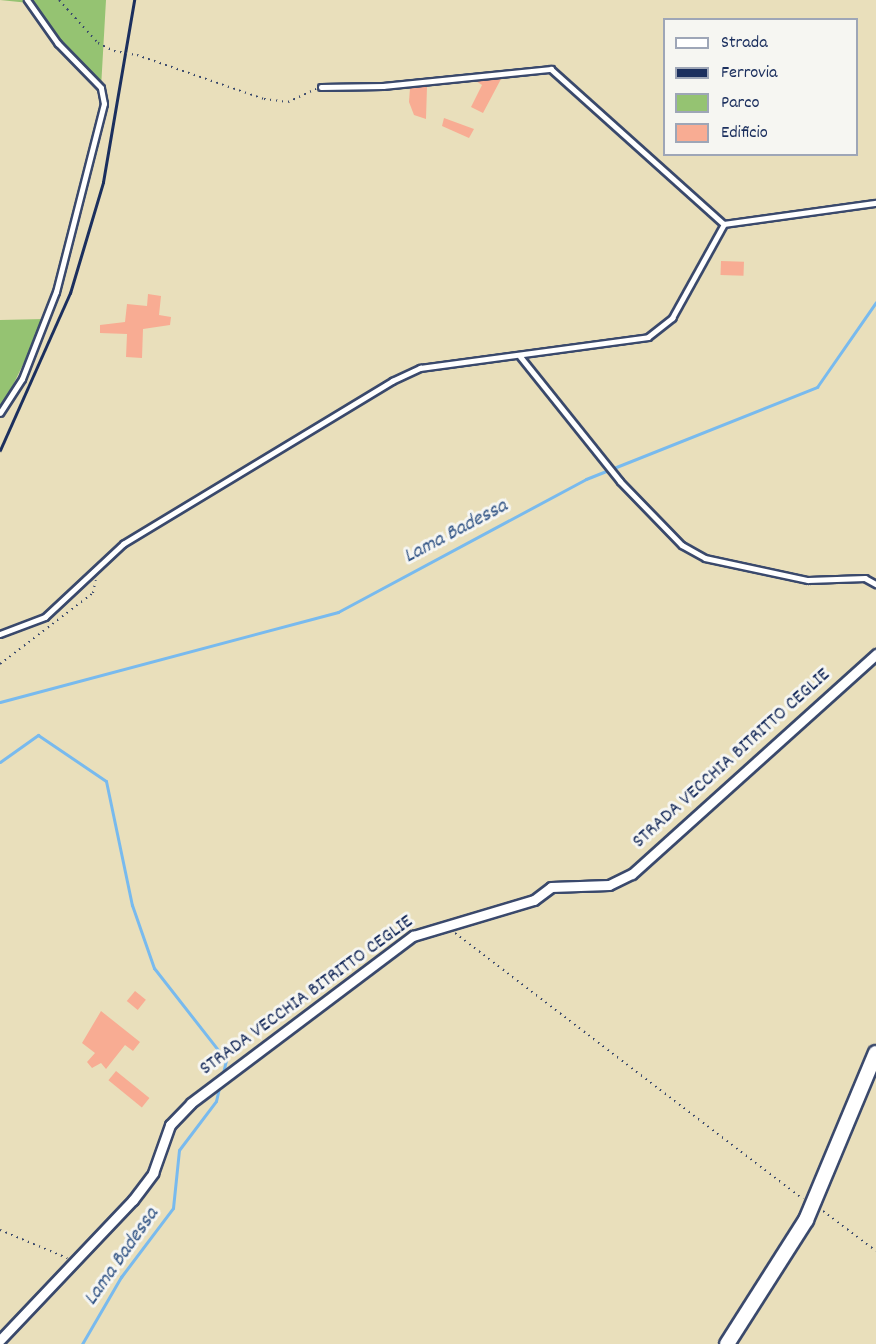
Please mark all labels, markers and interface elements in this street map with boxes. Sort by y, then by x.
legend [663,18,858,156]
text: Strada [721,31,768,56]
text: Ferrovia [721,61,778,86]
text: Parco [721,91,760,116]
text: Edificio [721,121,768,146]
water label: Lama Badessa [400,494,512,570]
street label: STRADA VECCHIA BITRITTO CEGLIE [628,664,836,854]
street label: STRADA VECCHIA BITRITTO CEGLIE [196,910,418,1082]
water label: Lama Badessa [79,1203,165,1311]

